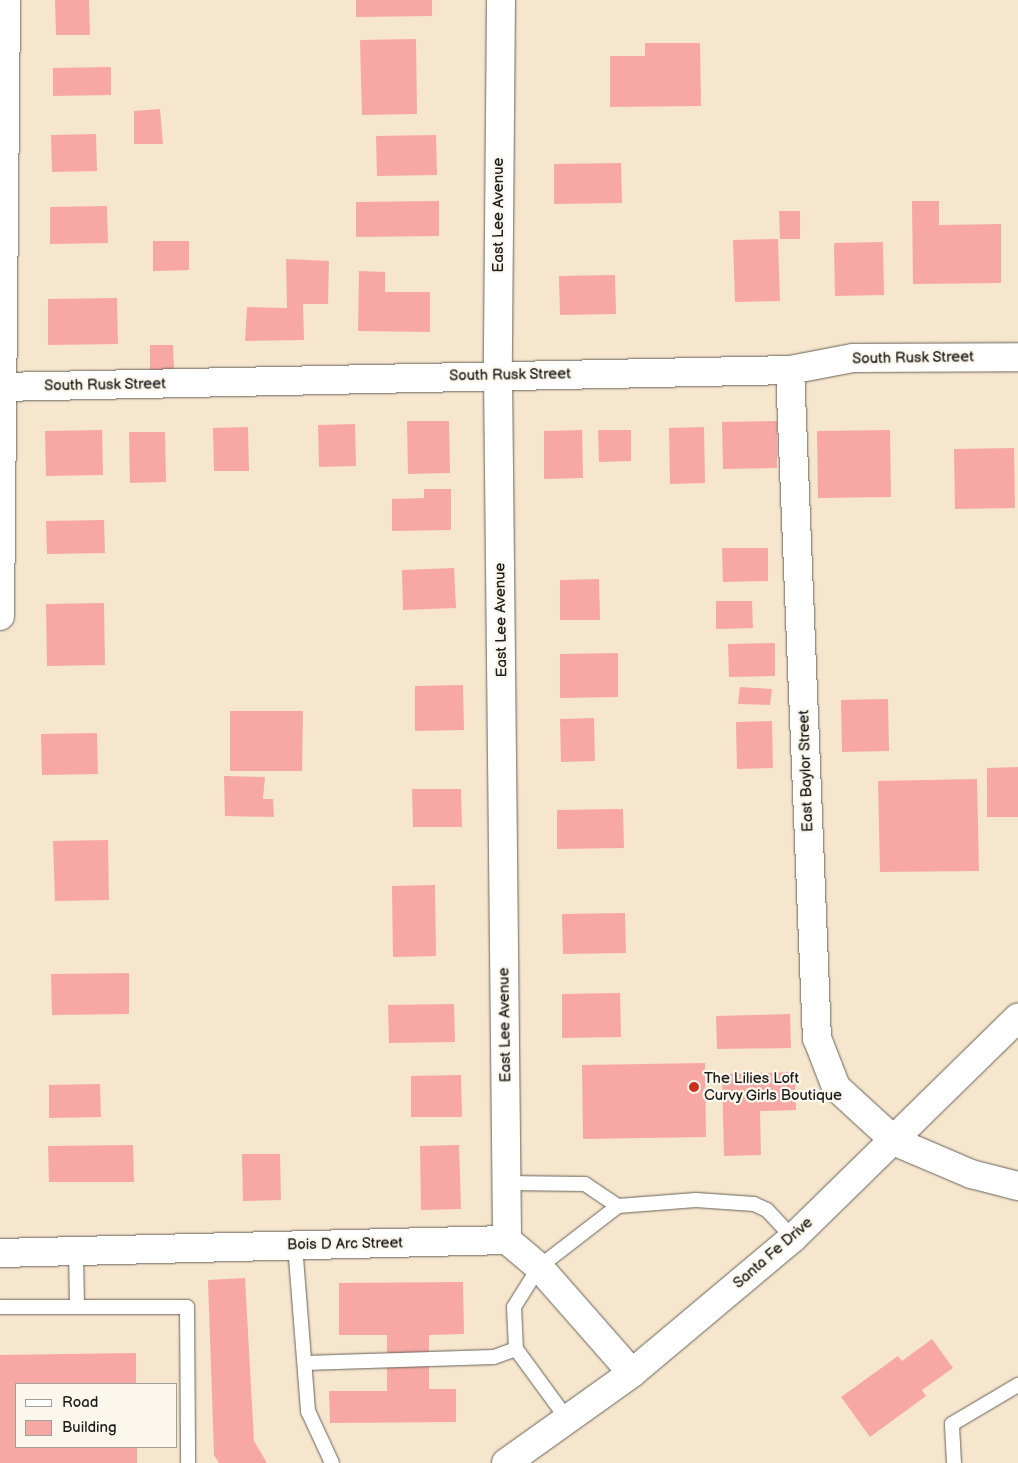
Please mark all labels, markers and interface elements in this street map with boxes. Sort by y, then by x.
street label: East Lee Avenue [490,158,508,272]
street label: South Rusk Street [852,348,974,368]
street label: South Rusk Street [449,365,571,385]
street label: South Rusk Street [44,375,166,395]
street label: East Lee Avenue [491,562,511,678]
street label: East Baylor Street [795,710,817,832]
street label: East Lee Avenue [495,967,515,1083]
place label: The Lilies Loft Curvy Girls Boutique [704,1069,843,1104]
marker: The Lilies Loft Curvy Girls Boutique [688,1081,700,1093]
street label: Santa Fe Drive [730,1214,816,1292]
street label: Bois D Arc Street [287,1234,403,1254]
legend [15,1383,178,1448]
text: Road [62,1393,98,1412]
text: Building [62,1418,117,1437]

